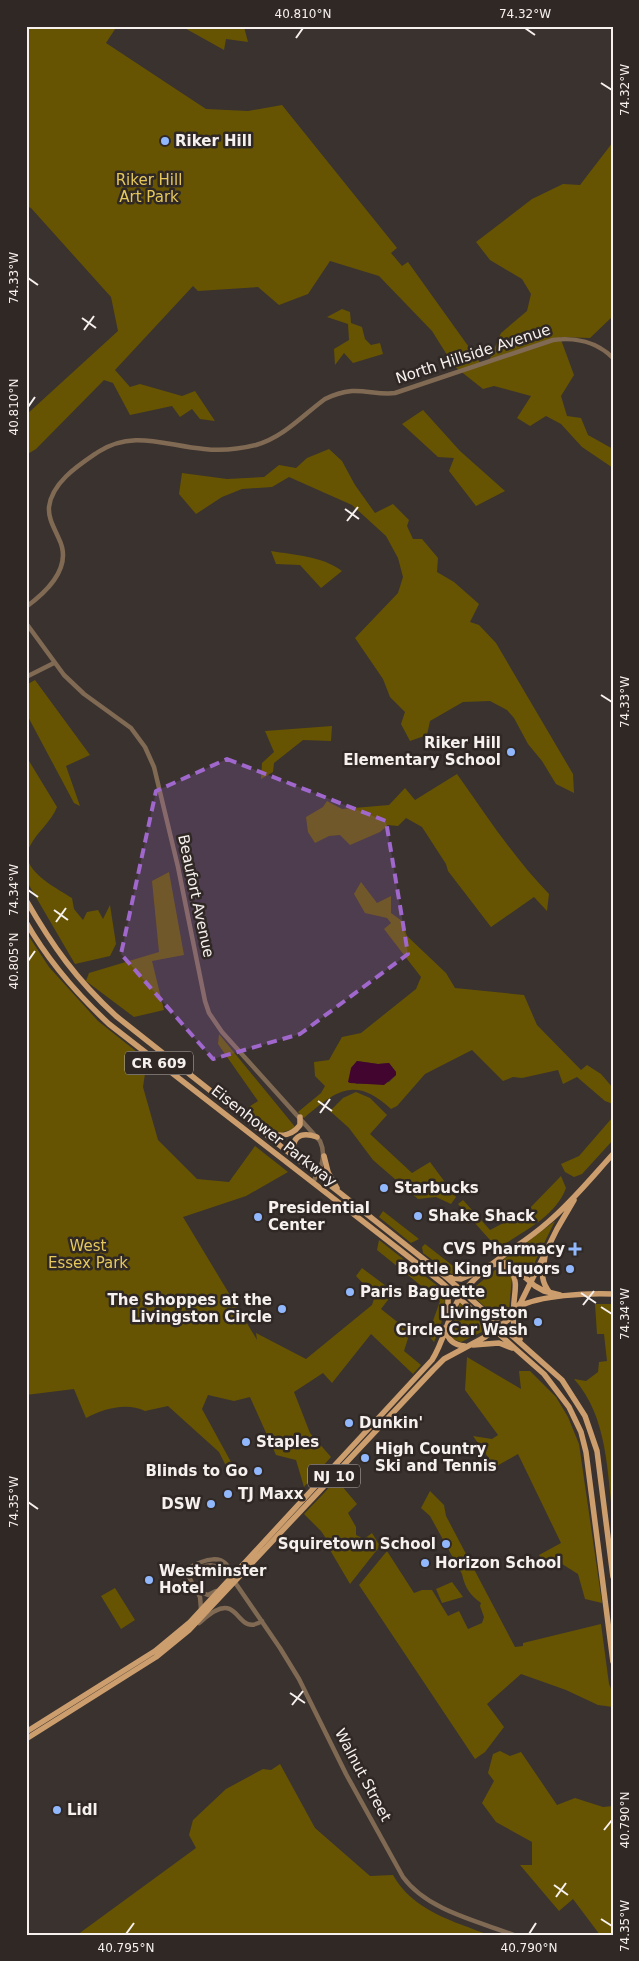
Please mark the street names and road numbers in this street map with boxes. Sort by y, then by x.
street label: North Hillside Avenue [393,320,553,388]
street label: Beaufort Avenue [174,833,218,959]
road number: CR 609 [125,1052,193,1074]
street label: Eisenhower Parkway [208,1081,340,1191]
road number: NJ 10 [308,1464,360,1488]
street label: Walnut Street [331,1726,395,1825]

